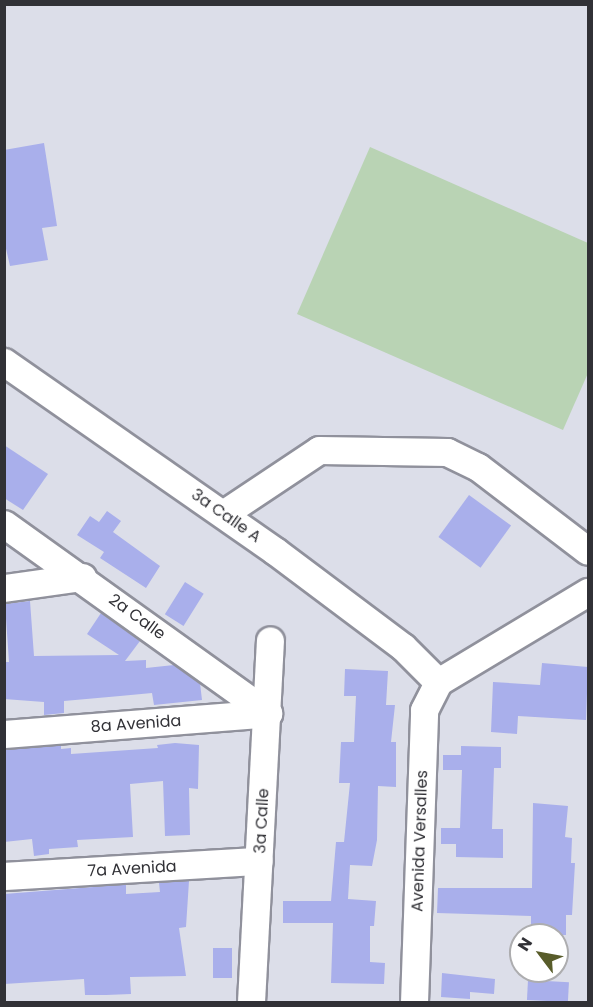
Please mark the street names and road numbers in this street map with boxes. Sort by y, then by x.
street label: 3a Calle A [188,485,264,547]
street label: 2a Calle [105,590,169,644]
street label: 8a Avenida [90,711,182,737]
street label: Avenida Versalles [408,770,432,912]
street label: 3a Calle [251,788,273,854]
street label: 7a Avenida [87,857,177,881]

